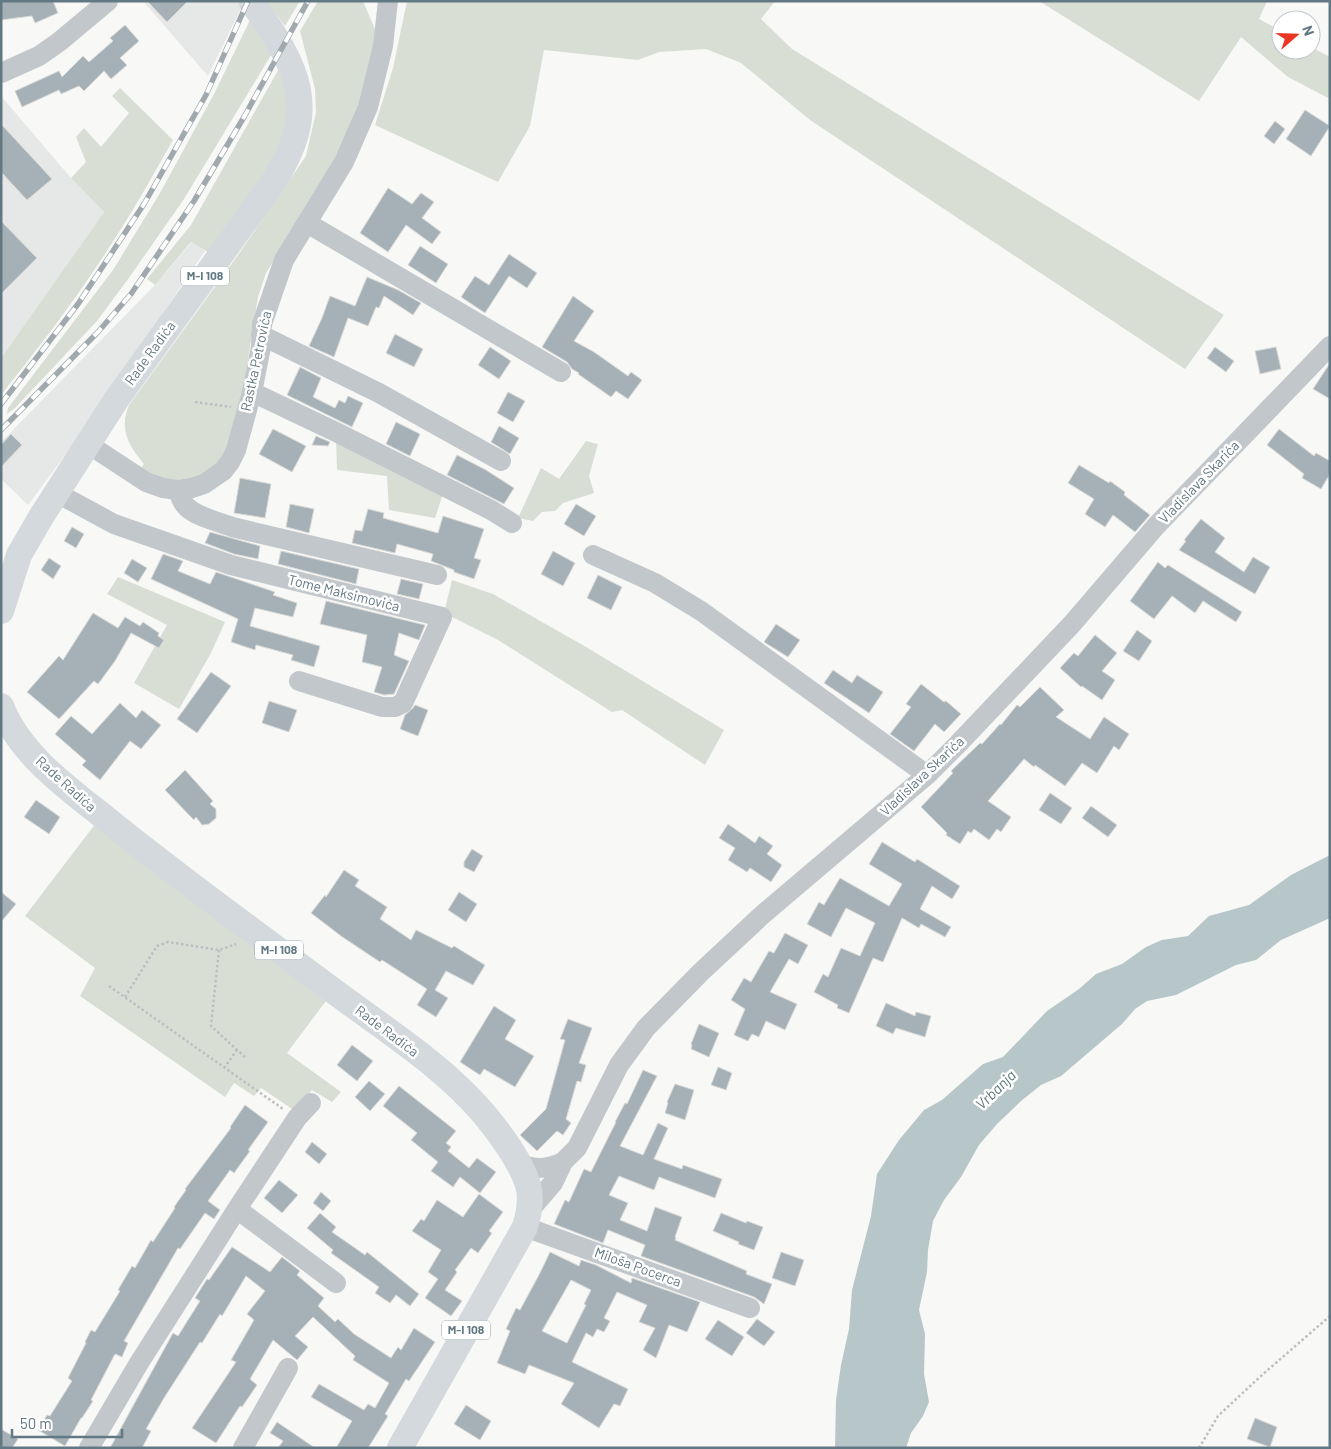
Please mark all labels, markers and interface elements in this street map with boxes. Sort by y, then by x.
north arrow [1271,10,1321,60]
text: N [1299,23,1318,38]
road number: M-I 108 [181,266,229,286]
street label: Rastka Petrovića [237,309,274,413]
street label: Rade Radića [121,317,179,388]
street label: Vladislava Skarića [1155,437,1242,527]
street label: Tome Maksimovića [287,570,402,615]
street label: Vladislava Skarića [876,732,967,819]
street label: Rade Radića [33,752,100,815]
road number: M-I 108 [255,940,303,960]
street label: Rade Radića [352,1001,422,1060]
water label: Vrbanja [971,1066,1019,1113]
street label: Miloša Pocerca [593,1243,684,1290]
road number: M-I 108 [442,1320,490,1340]
scale bar [12,1406,122,1438]
text: 50 m [20,1414,52,1432]

